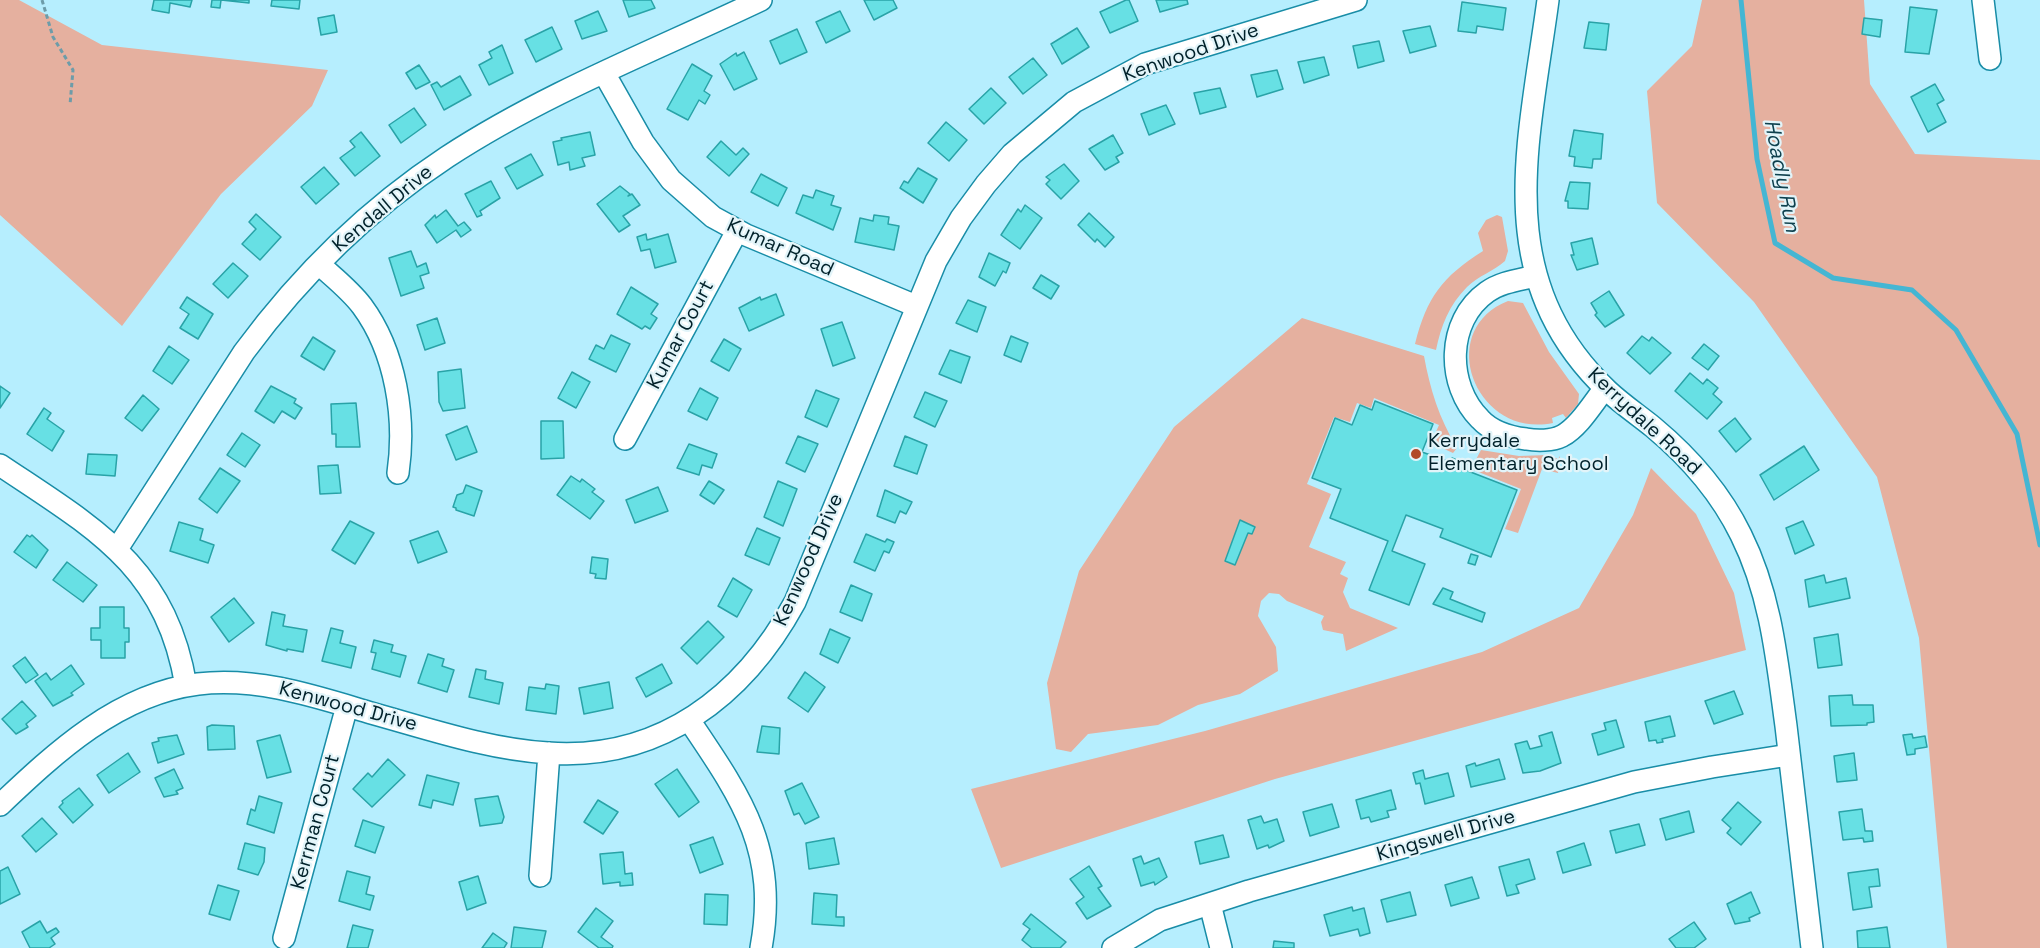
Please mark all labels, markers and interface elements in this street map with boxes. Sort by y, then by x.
street label: Kenwood Drive [1120,18,1262,88]
water label: Hoadly Run [1758,117,1804,235]
street label: Kendall Drive [328,160,438,258]
street label: Kumar Road [723,214,837,282]
street label: Kumar Court [642,276,720,394]
street label: Kerrydale Road [1582,363,1706,481]
place label: Kerrydale Elementary School [1428,430,1609,477]
marker: Kerrydale Elementary School [1409,447,1423,461]
street label: Kenwood Drive [769,490,849,630]
street label: Kenwood Drive [276,677,420,737]
street label: Kerrman Court [286,752,346,892]
street label: Kingswell Drive [1374,805,1518,867]

